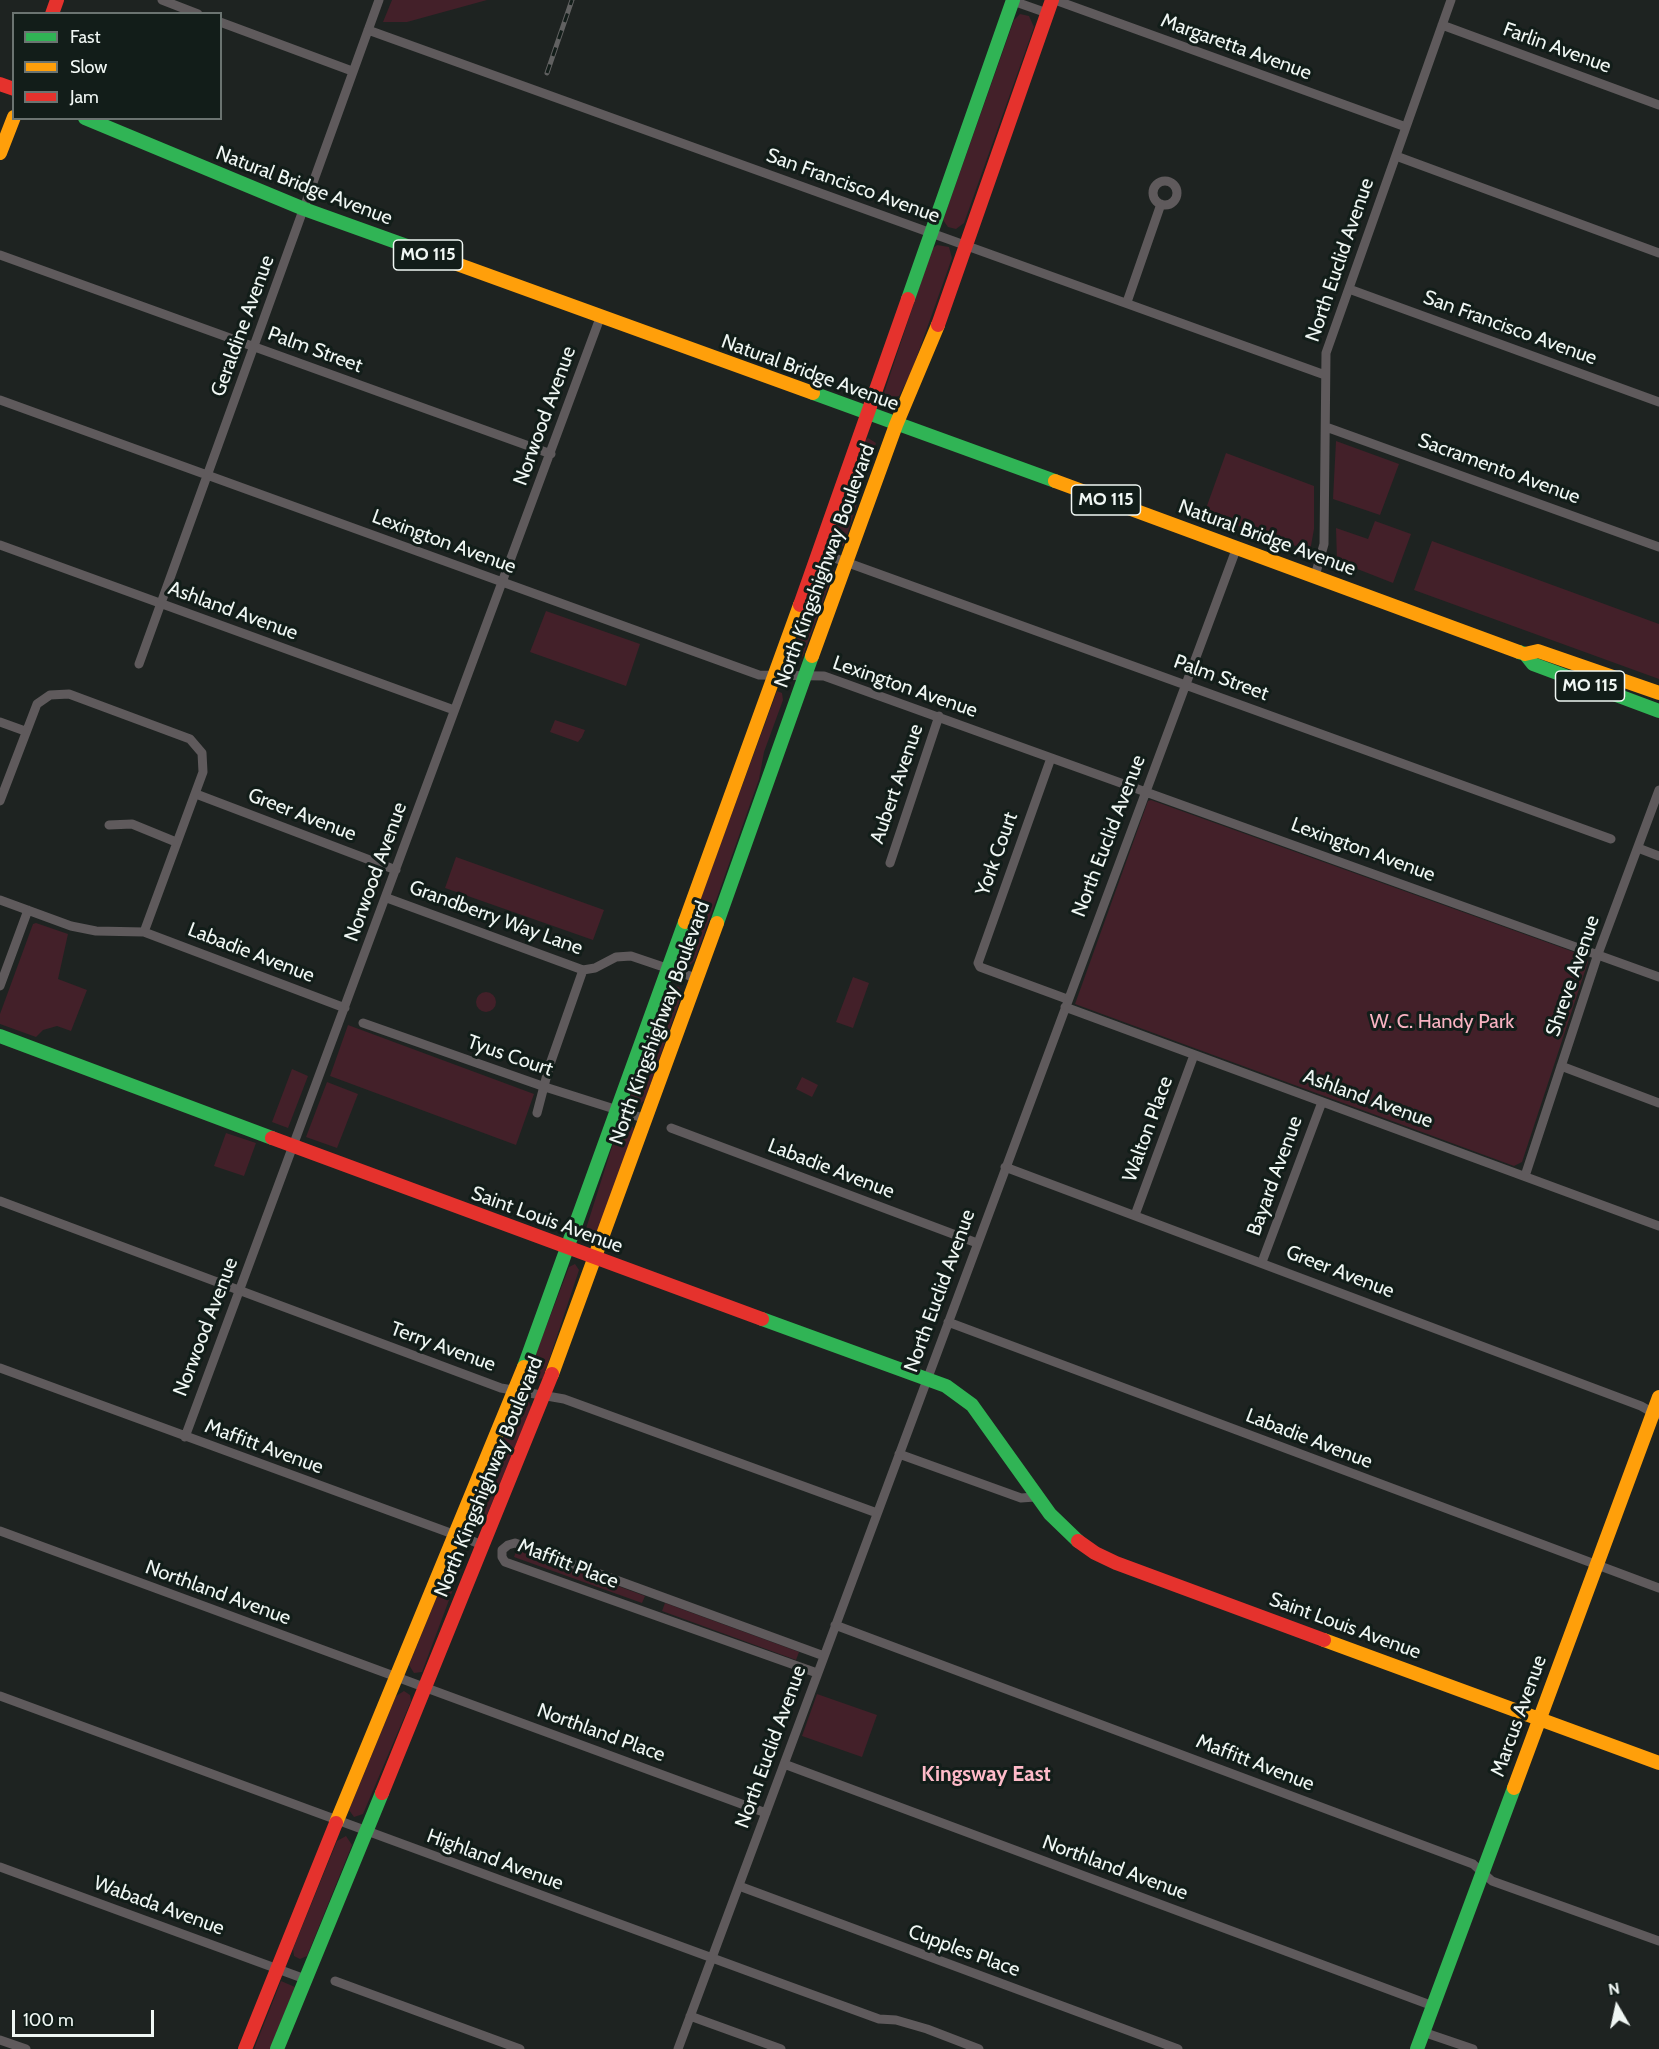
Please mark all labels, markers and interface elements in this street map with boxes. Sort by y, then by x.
street label: Margaretta Avenue [1157,9,1315,85]
legend [12,12,222,120]
street label: Farlin Avenue [1500,17,1614,79]
text: Fast [70,26,101,48]
text: Slow [70,56,107,78]
text: Jam [70,86,99,108]
street label: Natural Bridge Avenue [212,141,396,231]
street label: San Francisco Avenue [763,143,943,229]
street label: North Euclid Avenue [1301,175,1379,345]
road number: MO 115 [394,240,462,270]
street label: Geraldine Avenue [206,252,280,400]
street label: San Francisco Avenue [1420,285,1600,371]
street label: Palm Street [264,322,366,378]
street label: Natural Bridge Avenue [718,330,902,416]
street label: Norwood Avenue [509,343,581,489]
street label: Sacramento Avenue [1415,429,1583,509]
street label: North Kingshighway Boulevard [770,441,880,691]
road number: MO 115 [1072,485,1140,515]
street label: Natural Bridge Avenue [1175,495,1359,581]
street label: Lexington Avenue [369,505,519,579]
street label: Ashland Avenue [165,576,301,646]
street label: Palm Street [1170,650,1272,706]
street label: Lexington Avenue [829,651,981,723]
road number: MO 115 [1556,671,1624,701]
street label: Aubert Avenue [865,721,929,847]
street label: North Euclid Avenue [1067,752,1151,920]
street label: Greer Avenue [244,783,360,847]
street label: Norwood Avenue [340,799,412,945]
street label: York Court [971,809,1023,899]
street label: Lexington Avenue [1288,813,1438,887]
street label: Grandberry Way Lane [406,875,586,961]
street label: North Kingshighway Boulevard [605,898,715,1148]
street label: Shreve Avenue [1541,912,1605,1040]
street label: Labadie Avenue [184,918,318,988]
park label: W. C. Handy Park [1370,1010,1514,1034]
street label: Tyus Court [464,1030,556,1082]
street label: Ashland Avenue [1300,1064,1436,1134]
street label: Walton Place [1118,1073,1178,1185]
street label: Bayard Avenue [1242,1113,1308,1239]
street label: Labadie Avenue [764,1134,898,1204]
street label: Saint Louis Avenue [468,1181,626,1259]
street label: North Euclid Avenue [899,1206,981,1376]
street label: Greer Avenue [1282,1240,1398,1304]
street label: Norwood Avenue [169,1254,243,1400]
street label: Terry Avenue [387,1317,499,1377]
street label: North Kingshighway Boulevard [430,1353,548,1601]
street label: Labadie Avenue [1242,1404,1376,1474]
street label: Maffitt Avenue [201,1414,327,1480]
street label: Maffitt Place [514,1534,622,1594]
street label: Northland Avenue [142,1556,294,1630]
street label: Saint Louis Avenue [1266,1587,1424,1665]
street label: Marcus Avenue [1486,1652,1552,1780]
street label: North Euclid Avenue [730,1662,812,1832]
street label: Northland Place [534,1699,668,1767]
street label: Maffitt Avenue [1193,1729,1317,1797]
district label: Kingsway East [921,1762,1051,1788]
street label: Highland Avenue [423,1824,567,1896]
street label: Northland Avenue [1039,1831,1191,1905]
street label: Wabada Avenue [91,1871,227,1941]
street label: Cupples Place [905,1920,1023,1982]
north arrow [1587,1977,1647,2037]
text: N [1607,1978,1621,1999]
scale bar [15,1998,158,2036]
text: 100 m [23,2009,74,2031]

